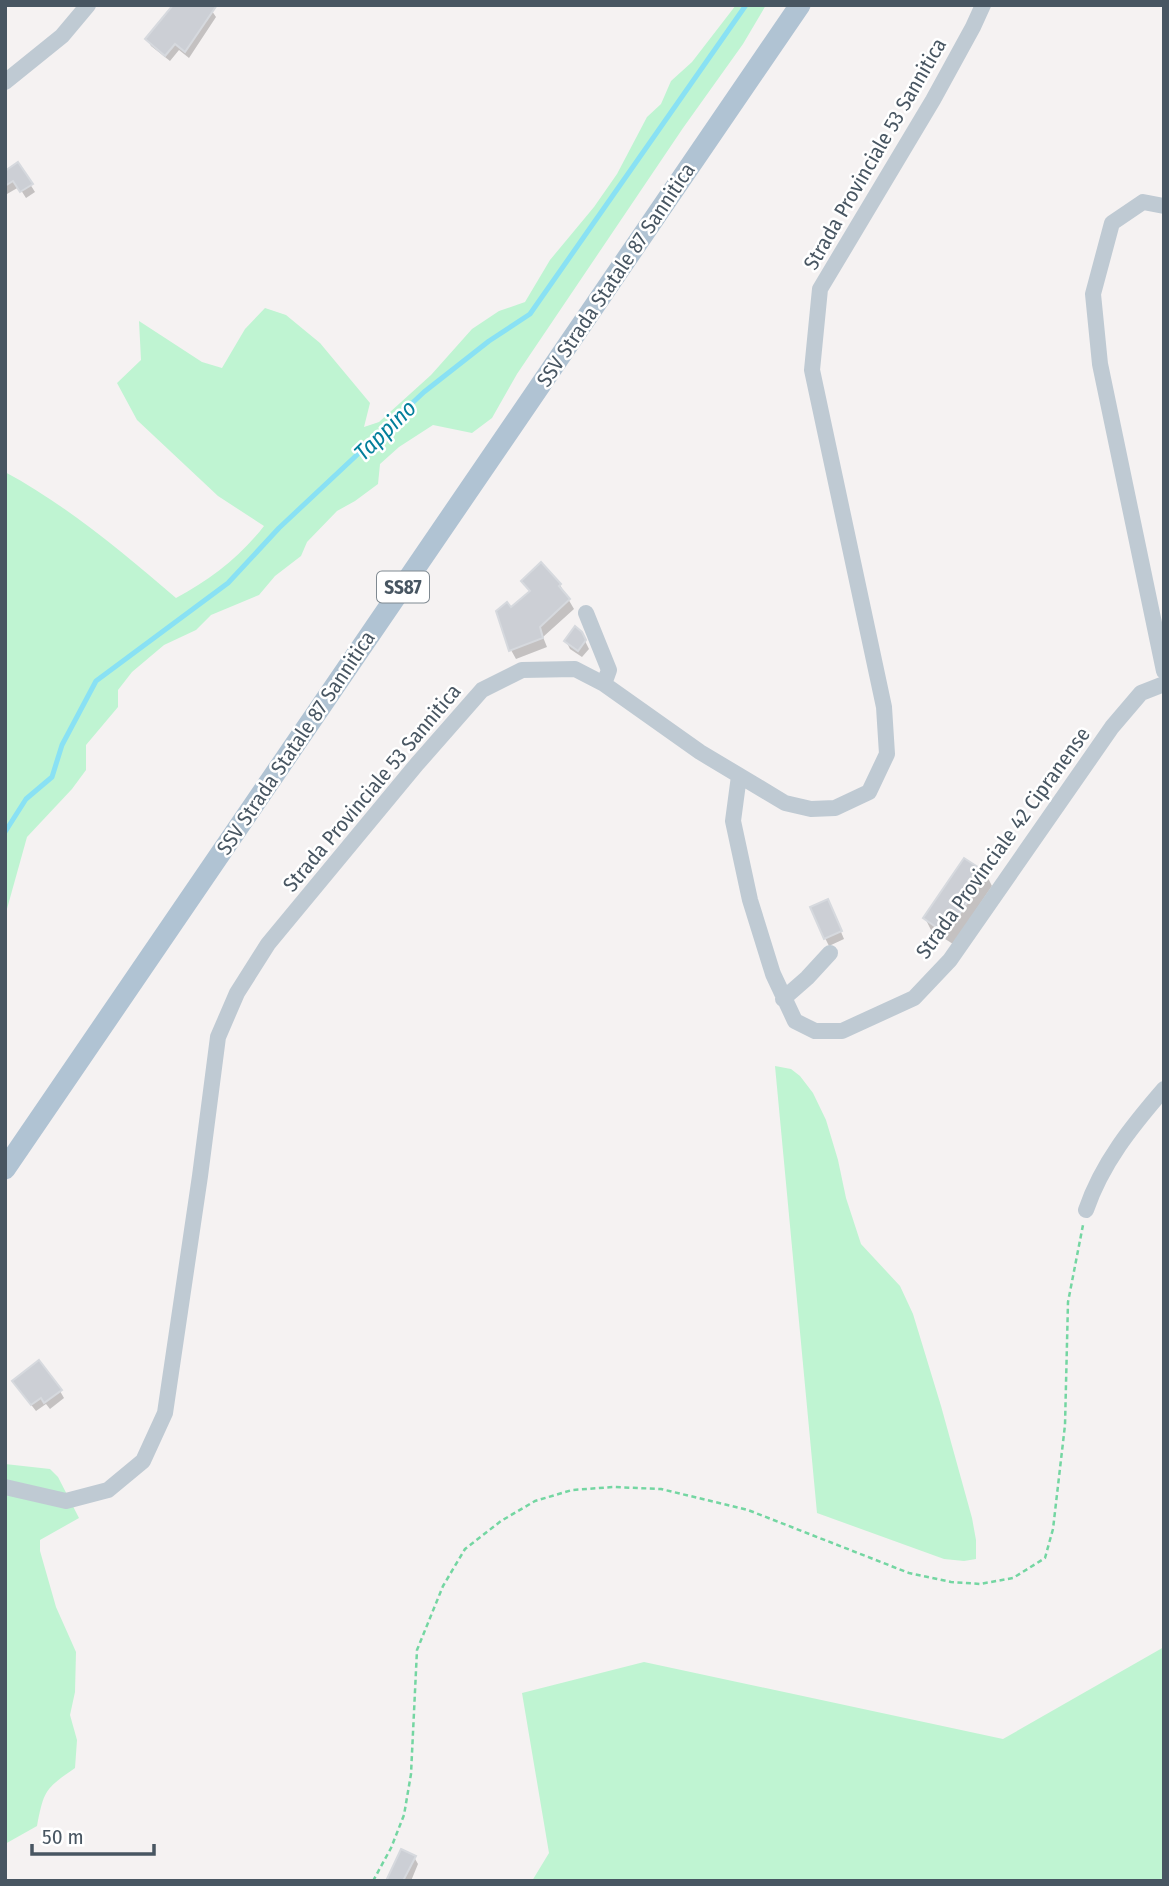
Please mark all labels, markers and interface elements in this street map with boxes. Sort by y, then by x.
street label: Strada Provinciale 53 Sannitica [798,34,952,274]
street label: SSV Strada Statale 87 Sannitica [531,158,701,392]
water label: Tappino [348,394,422,466]
road number: SS87 [377,572,429,602]
street label: SSV Strada Statale 87 Sannitica [211,626,381,860]
street label: Strada Provinciale 53 Sannitica [277,679,467,897]
street label: Strada Provinciale 42 Cipranense [910,722,1096,964]
scale bar [32,1812,154,1856]
text: 50 m [42,1824,84,1850]

